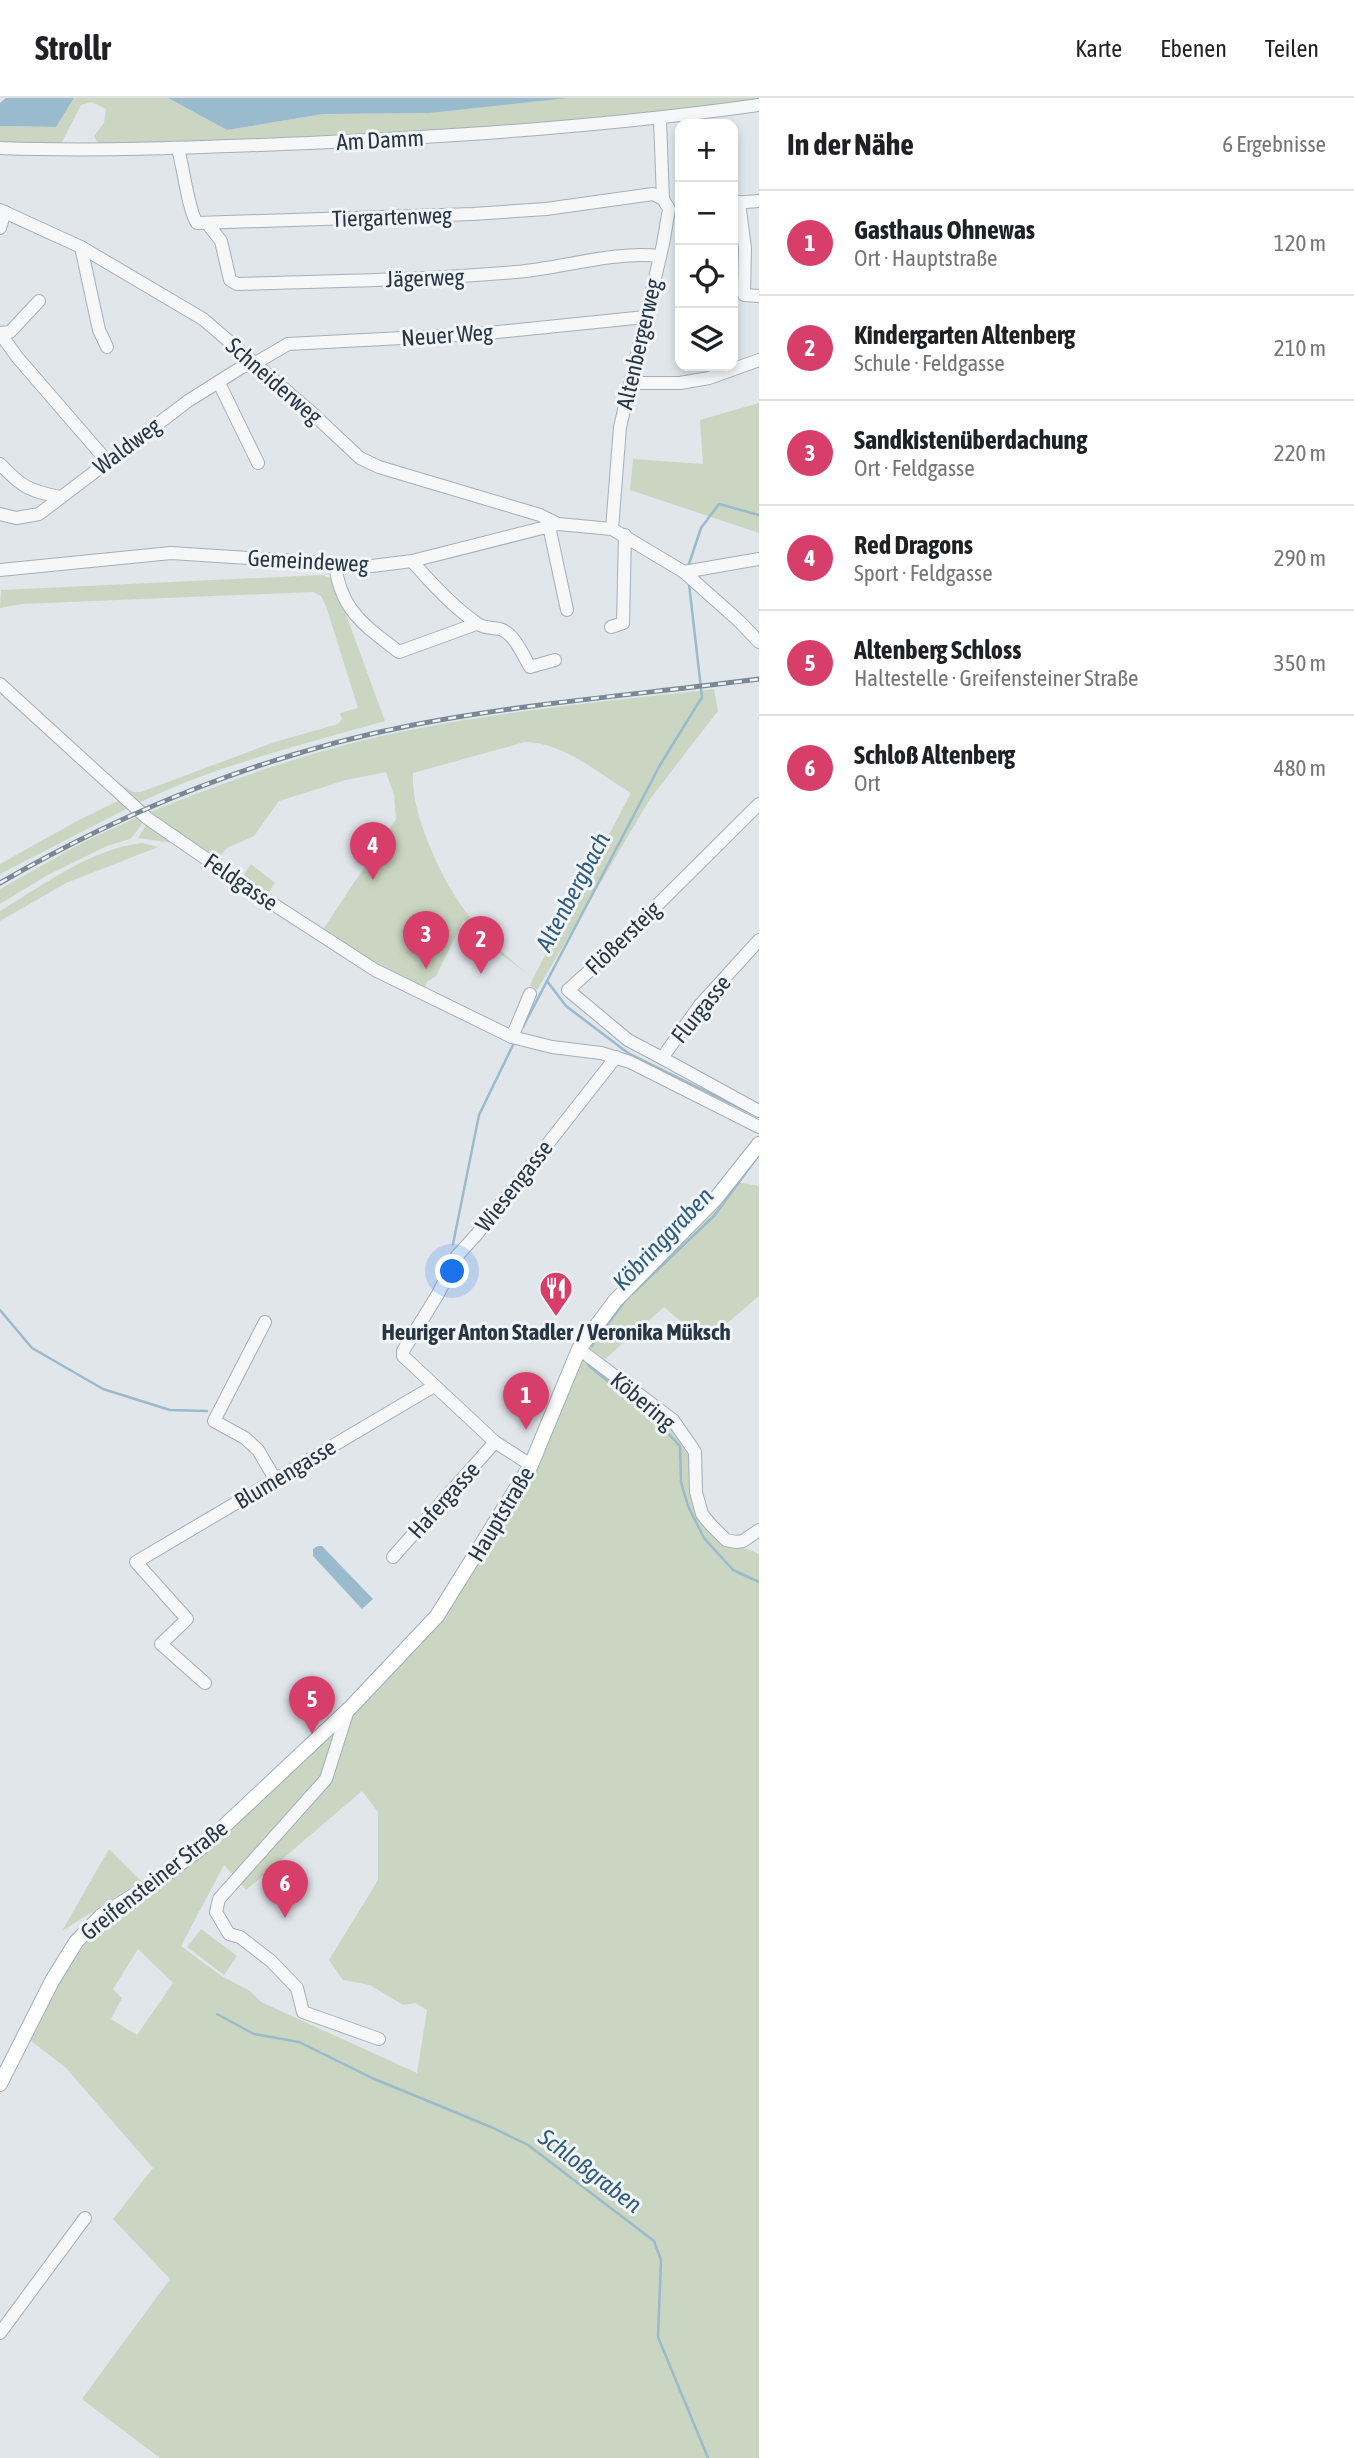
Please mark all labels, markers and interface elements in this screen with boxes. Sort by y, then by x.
text: Strollr [35,29,111,67]
text: Karte [1075,35,1122,62]
text: Ebenen [1160,35,1227,62]
text: Teilen [1265,35,1319,62]
map controls [675,119,738,371]
button: + [675,119,738,182]
street label: Am Damm [336,125,424,155]
text: In der Nähe [787,127,914,161]
text: 6 Ergebnisse [1222,131,1326,157]
button: − [675,182,738,245]
street label: Tiergartenweg [332,202,453,232]
text: Gasthaus Ohnewas [854,215,1035,245]
text: 1 [805,230,815,256]
text: 120 m [1274,230,1326,256]
button: locate [675,245,738,308]
text: Ort · Hauptstraße [854,245,998,271]
street label: Jägerweg [385,264,465,292]
street label: Altenbergerweg [611,276,667,412]
button: layers [675,308,738,371]
street label: Neuer Weg [400,319,494,351]
text: Kindergarten Altenberg [854,320,1075,350]
street label: Schneiderweg [221,332,327,430]
text: 2 [805,335,815,361]
text: 210 m [1274,335,1326,361]
text: Schule · Feldgasse [854,350,1005,376]
street label: Waldweg [88,412,166,480]
text: Sandkistenüberdachung [854,425,1087,455]
text: 3 [805,440,815,466]
text: 220 m [1274,440,1326,466]
text: Ort · Feldgasse [854,455,975,481]
text: Red Dragons [854,530,973,560]
street label: Gemeindeweg [247,545,369,577]
text: 4 [805,545,815,571]
text: 290 m [1274,545,1326,571]
text: Sport · Feldgasse [854,560,993,586]
text: Altenberg Schloss [854,635,1021,665]
text: 5 [805,650,815,676]
text: 350 m [1274,650,1326,676]
text: Haltestelle · Greifensteiner Straße [854,665,1139,691]
text: Schloß Altenberg [854,740,1015,770]
text: 6 [805,755,815,781]
text: 480 m [1274,755,1326,781]
text: Ort [854,770,881,796]
pin: 4 [350,822,396,880]
water label: Altenbergbach [530,828,615,957]
street label: Feldgasse [199,848,283,916]
street label: Flößersteig [580,896,666,980]
pin: 3 [403,911,449,969]
pin: 2 [458,916,504,974]
street label: Flurgasse [666,970,736,1048]
street label: Wiesengasse [470,1135,558,1237]
water label: Köbringgraben [607,1182,718,1295]
your location [435,1254,469,1288]
restaurant icon: Heuriger Anton Stadler / Veronika Müksch [537,1269,575,1318]
place label: Heuriger Anton Stadler / Veronika Müksch [381,1319,731,1345]
street label: Köbering [605,1367,681,1435]
pin: 1 [503,1372,549,1430]
street label: Blumengasse [230,1434,340,1514]
street label: Hafergasse [403,1456,485,1544]
street label: Hauptstraße [463,1462,539,1566]
pin: 5 [289,1676,335,1734]
street label: Greifensteiner Straße [75,1815,233,1945]
pin: 6 [262,1860,308,1918]
water label: Schloßgraben [533,2123,647,2218]

